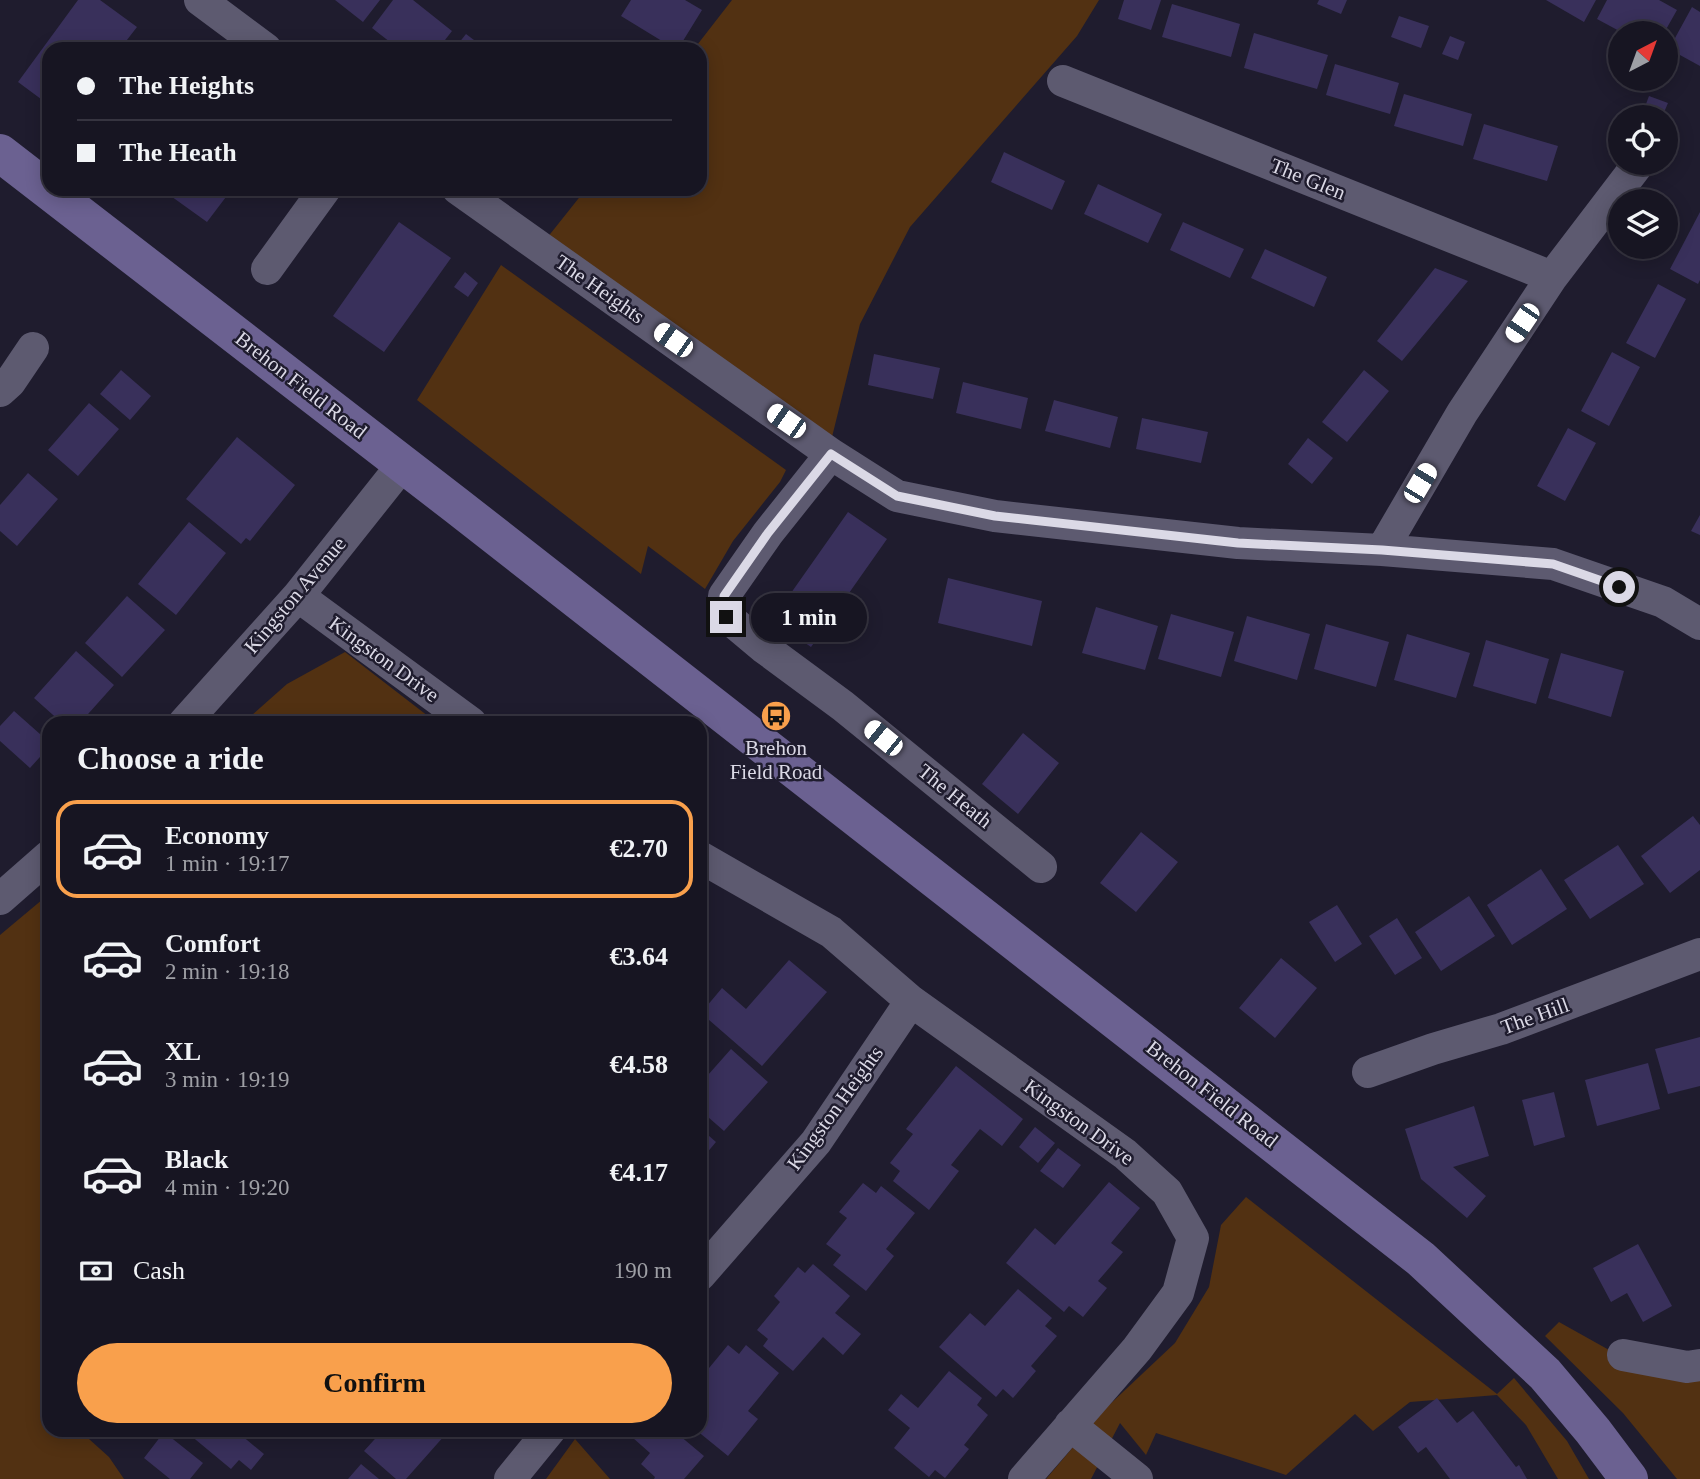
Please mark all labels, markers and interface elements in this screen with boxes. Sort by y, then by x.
north arrow [1608,21,1678,91]
map controls [1608,21,1678,259]
text: The Heights [119,71,254,100]
button: locate [1608,105,1678,175]
text: The Heath [119,138,237,167]
street label: The Glen [1267,153,1349,205]
button: layers [1608,189,1678,259]
street label: The Heights [551,250,649,328]
car [1502,300,1543,346]
car [650,319,697,361]
street label: Brehon Field Road [231,326,372,444]
car [763,400,810,442]
car [1401,460,1440,506]
street label: Kingston Avenue [239,532,351,658]
route start [1603,571,1635,603]
callout: 1 min [750,592,866,642]
route end [710,601,742,633]
text: 1 min [781,605,837,630]
street label: Kingston Drive [324,611,444,707]
bus stop icon: Brehon Field Road [759,699,793,733]
car [861,717,906,759]
place label: Brehon Field Road [730,736,823,784]
text: Choose a ride [77,740,264,776]
street label: The Heath [913,759,997,833]
icon: car [81,818,144,881]
text: Economy [165,821,269,850]
text: €2.70 [610,834,668,863]
text: 1 min · 19:17 [165,851,290,876]
icon: car [81,926,144,989]
text: Comfort [165,929,260,958]
text: €3.64 [610,942,668,971]
text: 2 min · 19:18 [165,959,290,984]
street label: The Hill [1498,993,1572,1039]
icon: car [81,1034,144,1097]
street label: Brehon Field Road [1142,1035,1283,1153]
text: XL [165,1037,201,1066]
street label: Kingston Heights [782,1041,888,1175]
text: €4.58 [610,1050,668,1079]
text: 3 min · 19:19 [165,1067,290,1092]
street label: Kingston Drive [1019,1074,1139,1170]
icon: car [81,1142,144,1205]
text: Black [165,1145,229,1174]
text: €4.17 [610,1158,668,1187]
text: 4 min · 19:20 [165,1175,290,1200]
icon: cash [77,1252,115,1290]
text: Cash [133,1256,185,1285]
text: 190 m [614,1258,672,1283]
button: Confirm [77,1343,672,1423]

